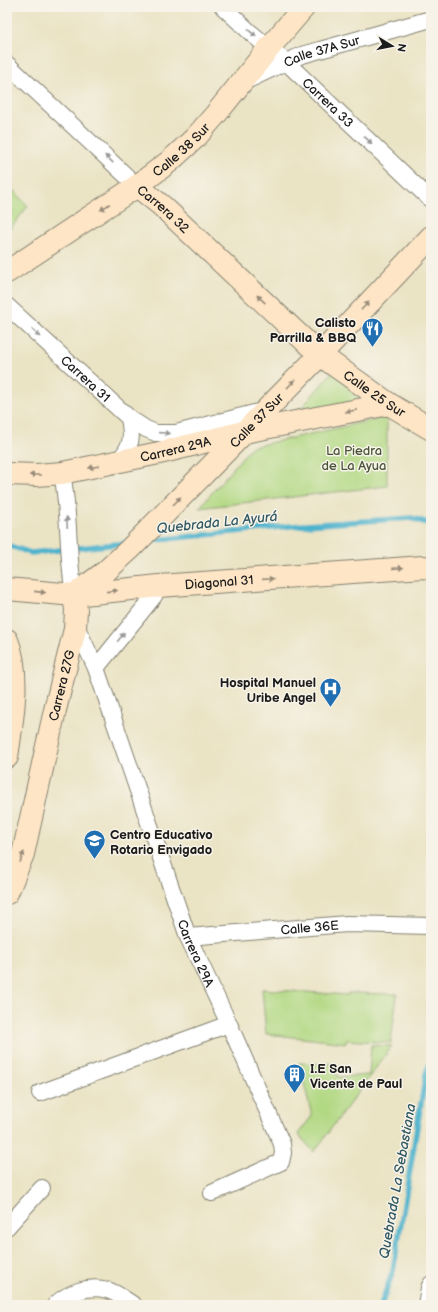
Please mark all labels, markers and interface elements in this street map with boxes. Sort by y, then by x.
north arrow [372,26,412,66]
one-way arrow [246,29,257,38]
street label: Calle 37A Sur [281,32,362,71]
text: N [394,42,408,53]
street label: Carrera 33 [299,75,357,131]
street label: Calle 38 Sur [150,120,214,180]
one-way arrow [363,135,373,145]
one-way arrow [104,155,113,164]
street label: Carrera 32 [134,182,193,237]
one-way arrow [99,204,111,211]
one-way arrow [256,295,266,304]
one-way arrow [361,301,370,311]
place label: Calisto Parrilla & BBQ [270,315,356,346]
restaurant icon: Calisto Parrilla & BBQ [359,316,385,349]
one-way arrow [31,328,41,337]
street label: Carrera 31 [57,352,113,406]
street label: Calle 25 Sur [340,367,408,421]
one-way arrow [286,379,296,389]
street label: Calle 37 Sur [227,390,287,451]
one-way arrow [345,409,357,415]
one-way arrow [158,430,170,437]
street label: Carrera 29A [139,434,212,466]
park label: La Piedra de La Ayua [322,443,386,474]
one-way arrow [87,464,100,470]
one-way arrow [28,472,41,478]
one-way arrow [172,496,182,506]
water label: Quebrada La Ayurá [156,508,278,537]
one-way arrow [64,515,70,528]
one-way arrow [392,565,404,572]
street label: Diagonal 31 [184,572,254,593]
one-way arrow [262,575,274,582]
one-way arrow [106,588,119,594]
one-way arrow [34,589,46,595]
one-way arrow [116,632,125,643]
street label: Carrera 27G [46,648,79,723]
place label: Hospital Manuel Uribe Angel [220,675,316,706]
hospital icon: Hospital Manuel Uribe Angel [318,676,344,709]
place label: Centro Educativo Rotario Envigado [110,827,213,858]
school or university icon: Centro Educativo Rotario Envigado [81,828,107,861]
one-way arrow [19,851,25,863]
street label: Carrera 29A [174,918,217,990]
street label: Calle 36E [280,918,340,938]
place label: I.E San Vicente de Paul [310,1061,402,1092]
building icon: I.E San Vicente de Paul [282,1062,308,1095]
water label: Quebrada La Sebastiana [375,1102,420,1260]

